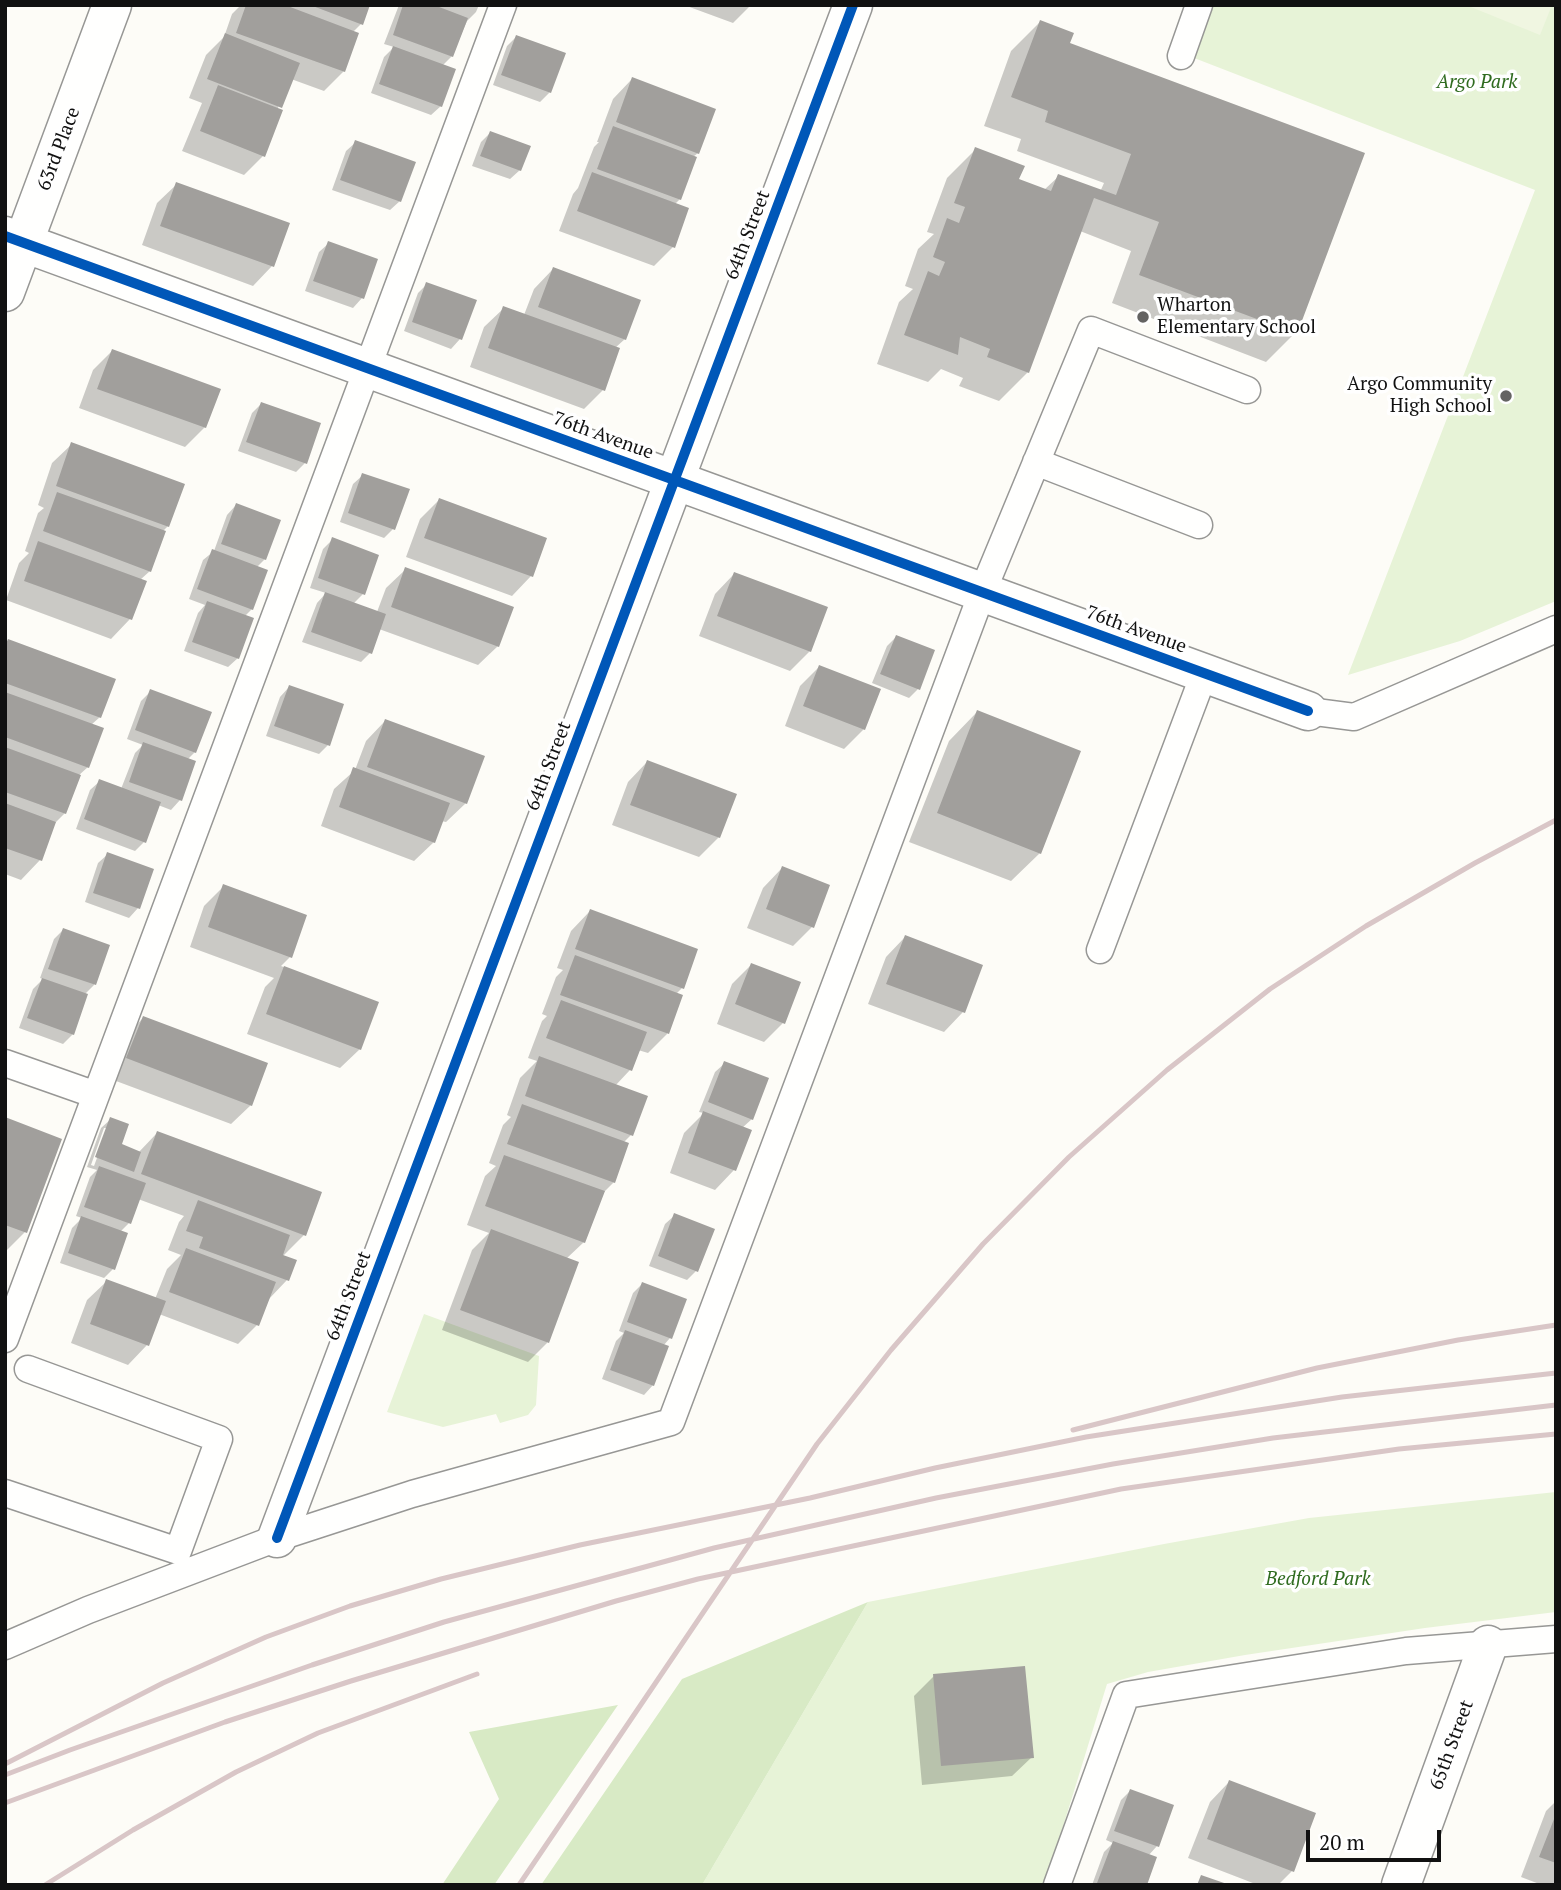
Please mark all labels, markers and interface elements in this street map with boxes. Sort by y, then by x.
park label: Argo Park [1437,72,1517,94]
street label: 63rd Place [33,104,85,194]
street label: 64th Street [721,187,775,283]
place label: Wharton Elementary School [1157,295,1316,339]
marker: Wharton Elementary School [1135,309,1151,325]
place label: Argo Community High School [1347,374,1492,418]
marker: Argo Community High School [1498,388,1514,404]
street label: 76th Avenue [550,407,656,465]
street label: 76th Avenue [1083,601,1189,659]
street label: 64th Street [522,718,576,814]
street label: 64th Street [322,1248,376,1344]
park label: Bedford Park [1265,1569,1371,1591]
street label: 65th Street [1425,1697,1479,1793]
scale bar [1309,1816,1444,1860]
text: 20 m [1319,1828,1365,1856]

